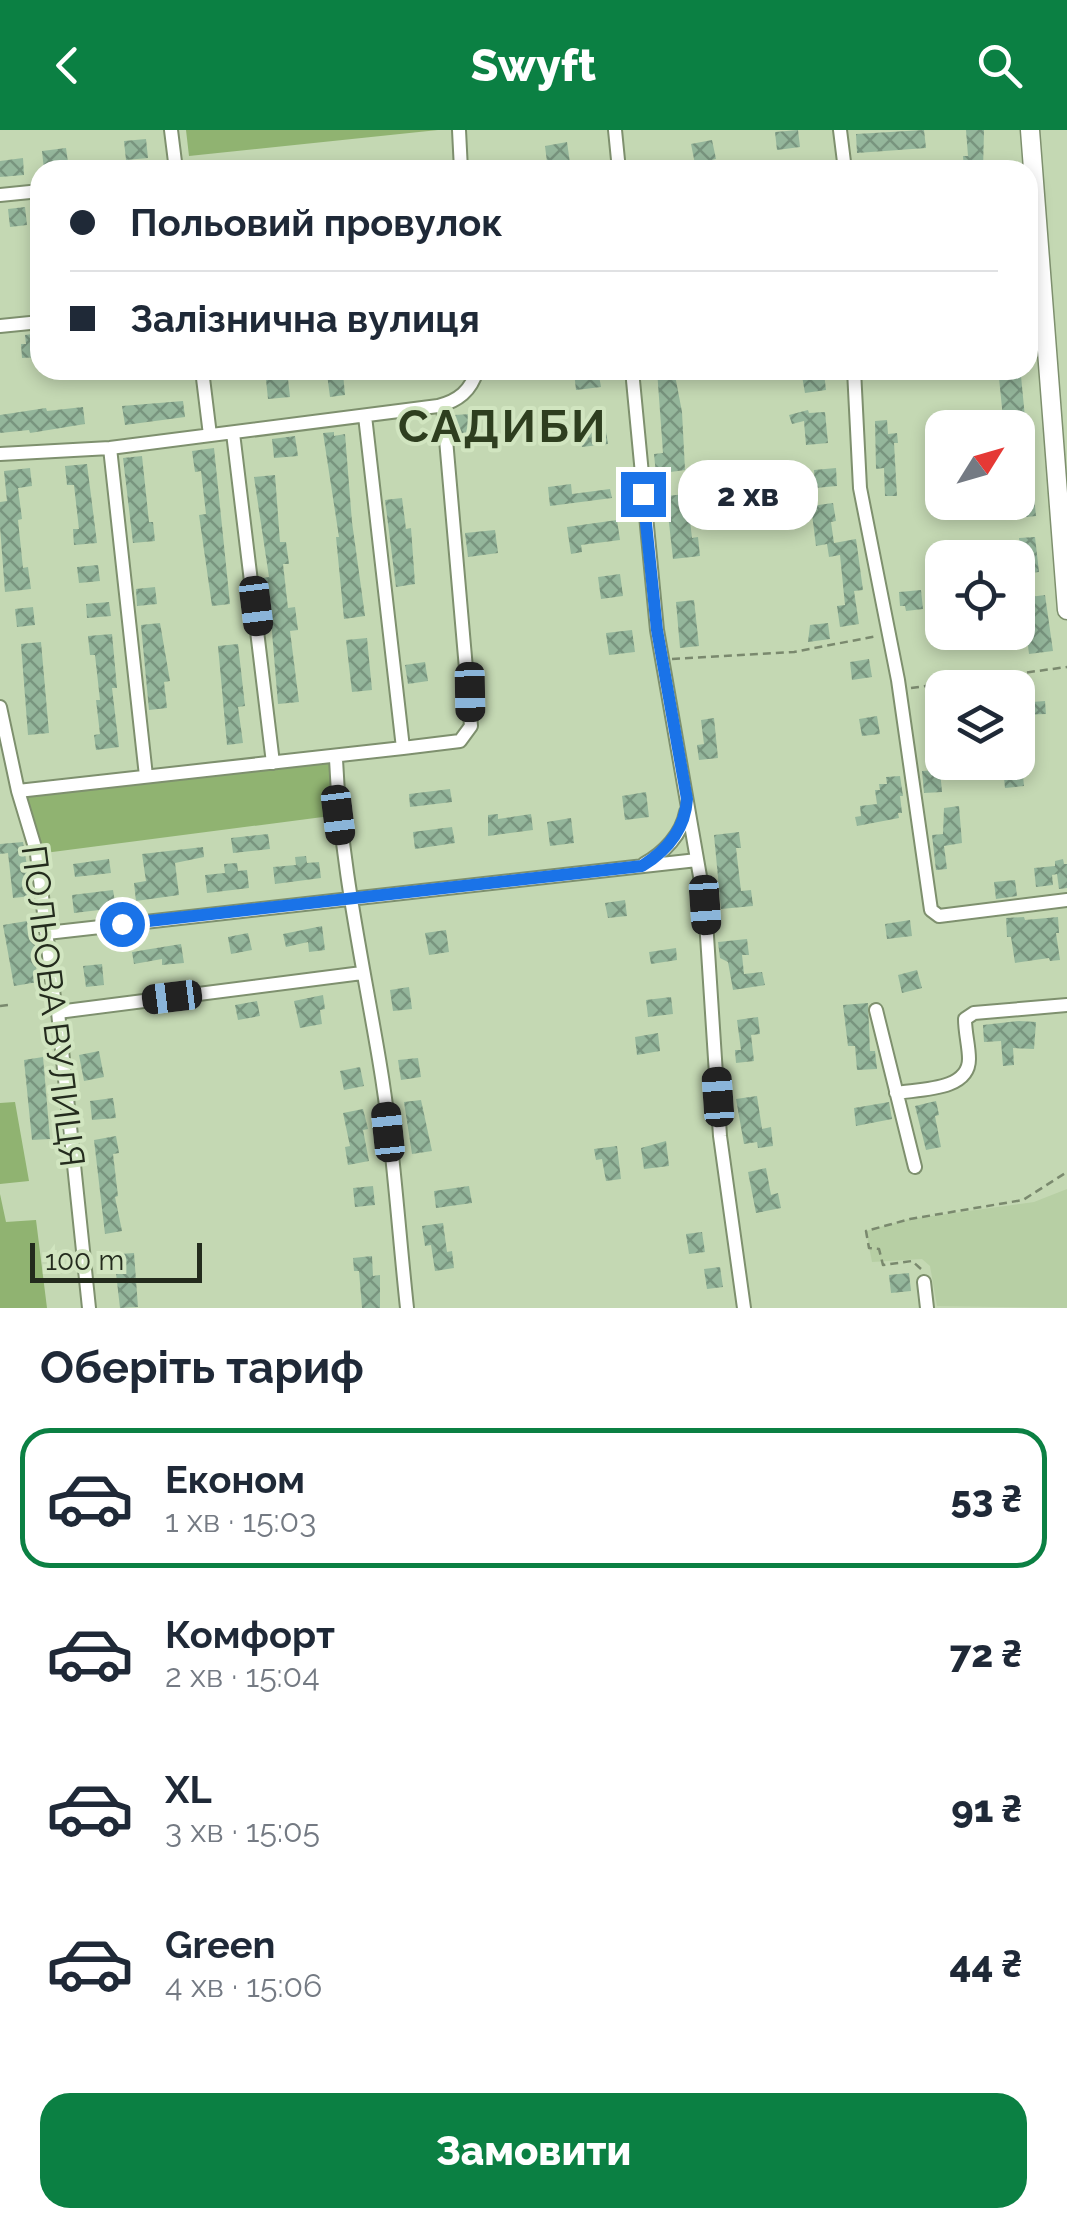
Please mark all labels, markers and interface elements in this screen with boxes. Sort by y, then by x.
icon: back [40,38,95,93]
icon: search [972,38,1027,93]
text: Swyft [471,39,596,92]
text: Польовий провулок [130,200,503,245]
text: Залізнична вулиця [130,296,480,341]
district label: САДИБИ [398,400,608,453]
north arrow [925,410,1035,520]
map controls [925,410,1035,780]
callout: 2 хв [678,459,818,529]
route end [621,472,666,517]
text: 2 хв [717,476,779,513]
button: locate [925,540,1035,650]
car [237,574,275,638]
car [454,662,486,722]
button: layers [925,670,1035,780]
car [319,783,357,847]
street label: ПОЛЬОВА ВУЛИЦЯ [13,843,94,1169]
car [688,874,722,936]
route start [100,902,145,947]
car [140,978,204,1016]
car [701,1066,735,1128]
car [370,1101,406,1163]
scale bar [30,1238,202,1282]
text: 100 m [45,1244,124,1277]
text: Оберіть тариф [40,1341,364,1394]
icon: car [45,1453,135,1543]
text: Економ [165,1457,305,1502]
text: 53 ₴ [951,1476,1022,1521]
text: 1 хв · 15:03 [165,1502,316,1539]
icon: car [45,1608,135,1698]
text: Комфорт [165,1612,335,1657]
text: 72 ₴ [949,1631,1022,1676]
text: 2 хв · 15:04 [165,1657,320,1694]
icon: car [45,1763,135,1853]
text: XL [165,1767,212,1812]
text: 91 ₴ [951,1786,1022,1831]
text: 3 хв · 15:05 [165,1812,320,1849]
icon: car [45,1918,135,2008]
text: Green [165,1922,275,1967]
text: 44 ₴ [949,1941,1022,1986]
text: 4 хв · 15:06 [165,1967,322,2004]
button: Замовити [40,2093,1027,2208]

